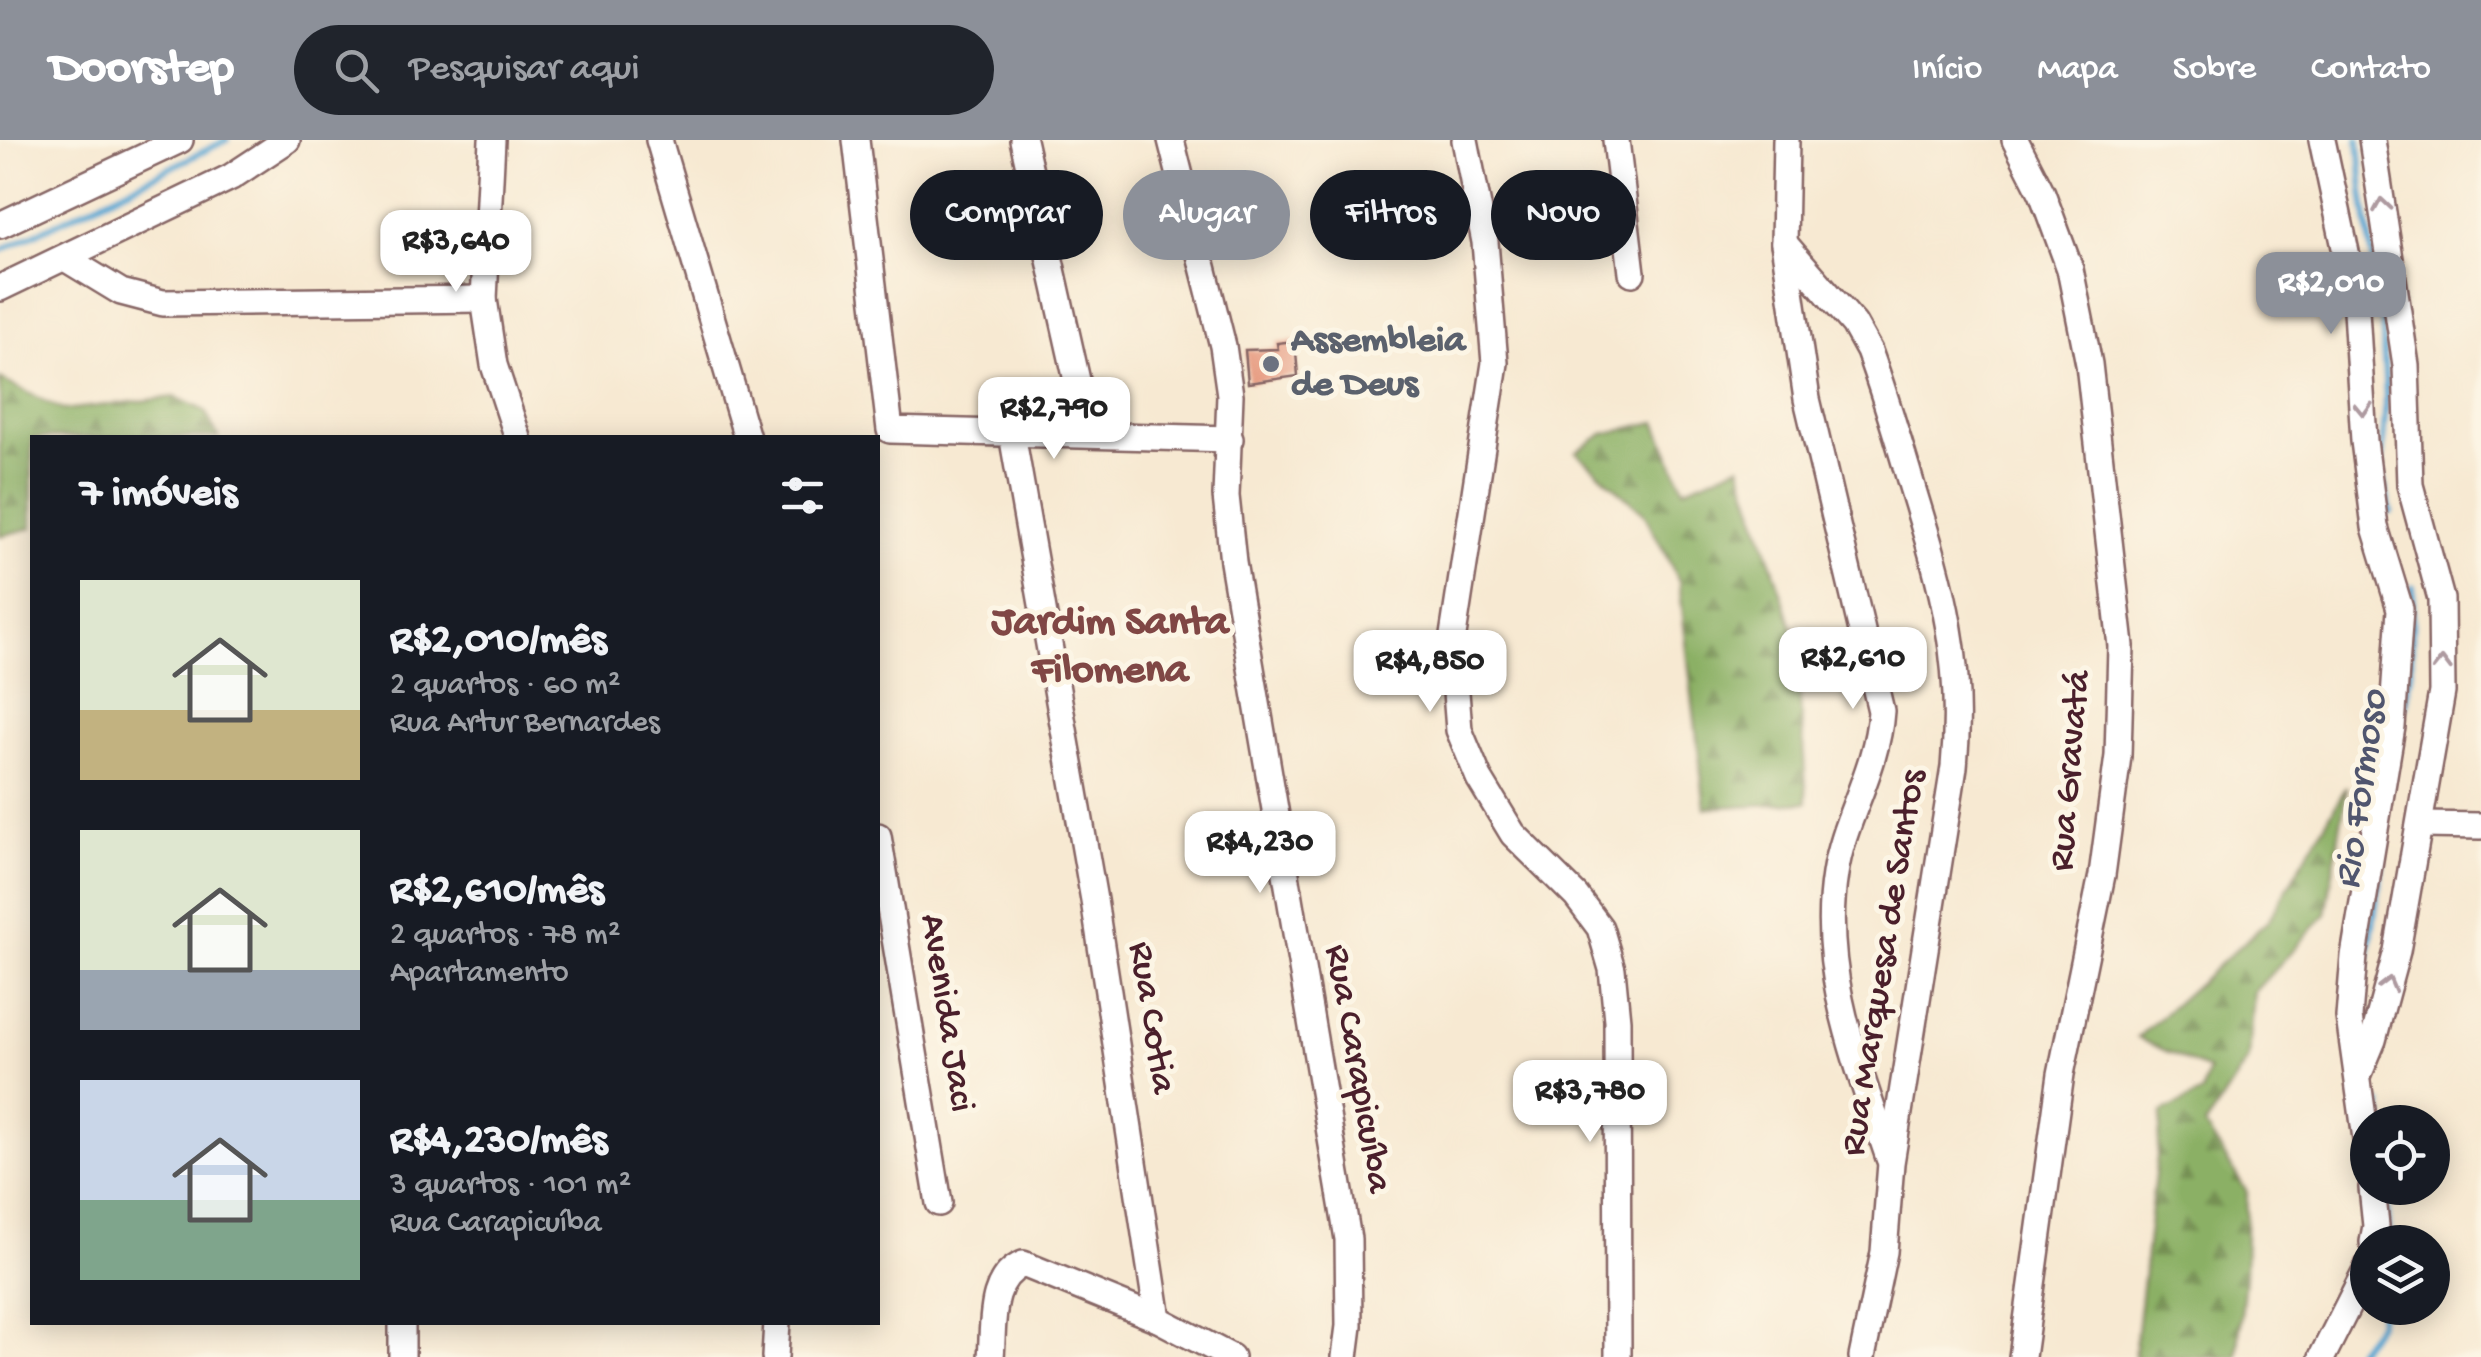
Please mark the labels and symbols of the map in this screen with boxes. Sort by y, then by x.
one-way arrow [2372,197,2393,213]
pin: R$3,640 [364,210,548,295]
pin: R$2,010 [2239,252,2423,337]
place label: Assembleia de Deus [1290,320,1467,408]
marker: Assembleia de Deus [1260,353,1282,375]
pin: R$2,790 [962,377,1146,462]
one-way arrow [2353,401,2374,417]
district label: Jardim Santa Filomena [990,600,1231,697]
pin: R$2,610 [1761,627,1945,712]
pin: R$4,850 [1338,630,1522,715]
one-way arrow [2432,655,2453,671]
street label: Rua Gravatá [2041,667,2103,873]
water label: Rio Formoso [2326,686,2400,892]
street label: Rua Marquesa de Santos [1833,766,1937,1159]
pin: R$4,230 [1168,811,1352,896]
street label: Avenida Jaci [908,911,982,1115]
street label: Rua Cotia [1116,939,1184,1099]
street label: Rua Carapicuíba [1313,942,1400,1198]
one-way arrow [2377,976,2398,993]
pin: R$3,780 [1498,1060,1682,1145]

